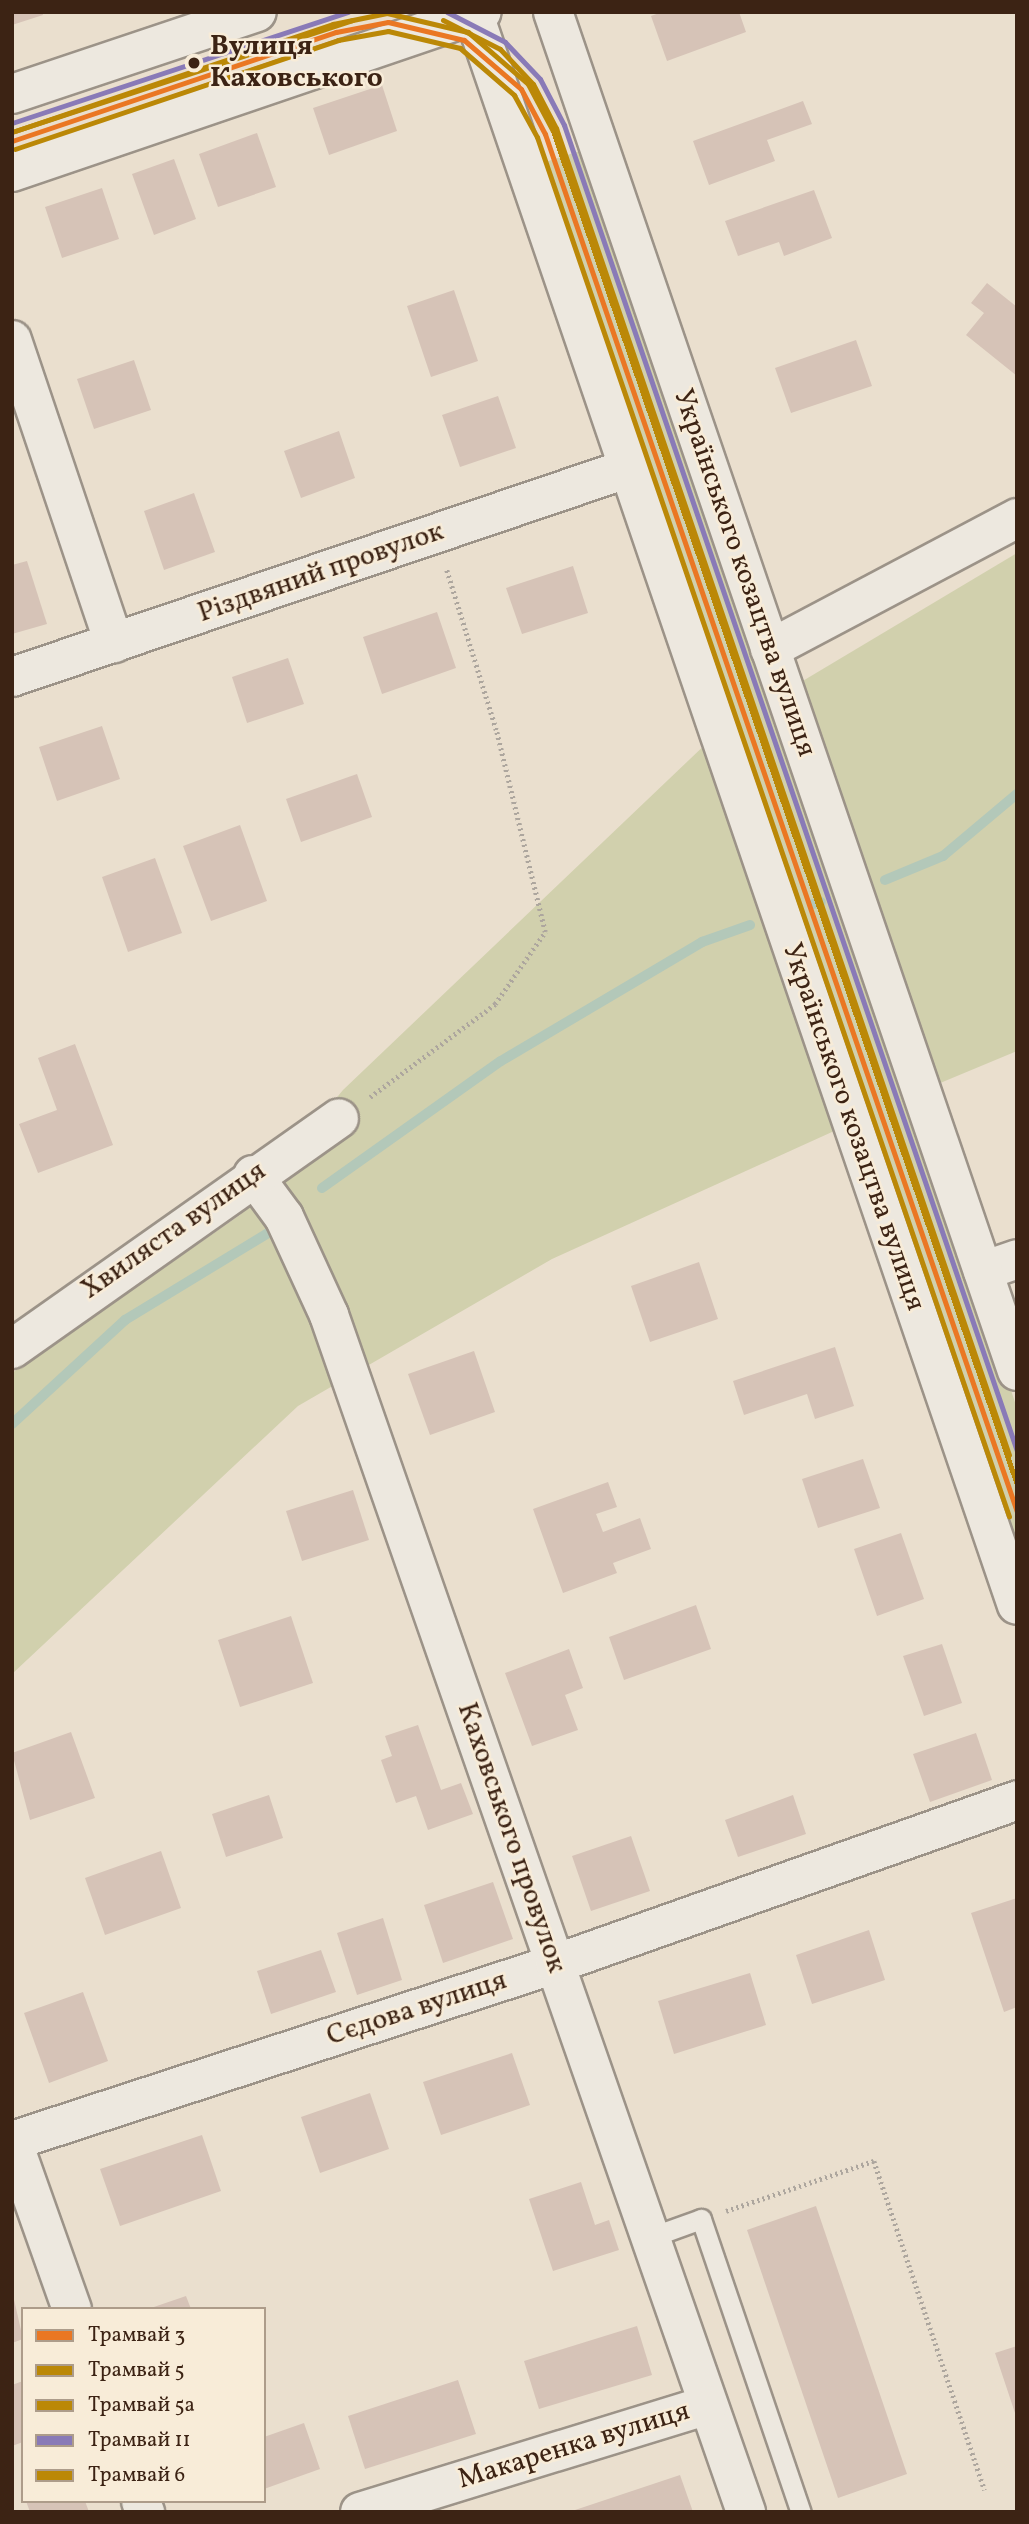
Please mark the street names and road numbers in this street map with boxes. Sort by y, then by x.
street label: Українського козацтва вулиця [665,385,823,761]
street label: Різдвяний провулок [194,515,448,631]
street label: Українського козацтва вулиця [774,939,932,1315]
street label: Хвиляста вулиця [75,1155,273,1307]
street label: Каховського провулок [449,1699,573,1977]
street label: Сєдова вулиця [323,1964,511,2054]
street label: Макаренка вулиця [454,2395,694,2497]

